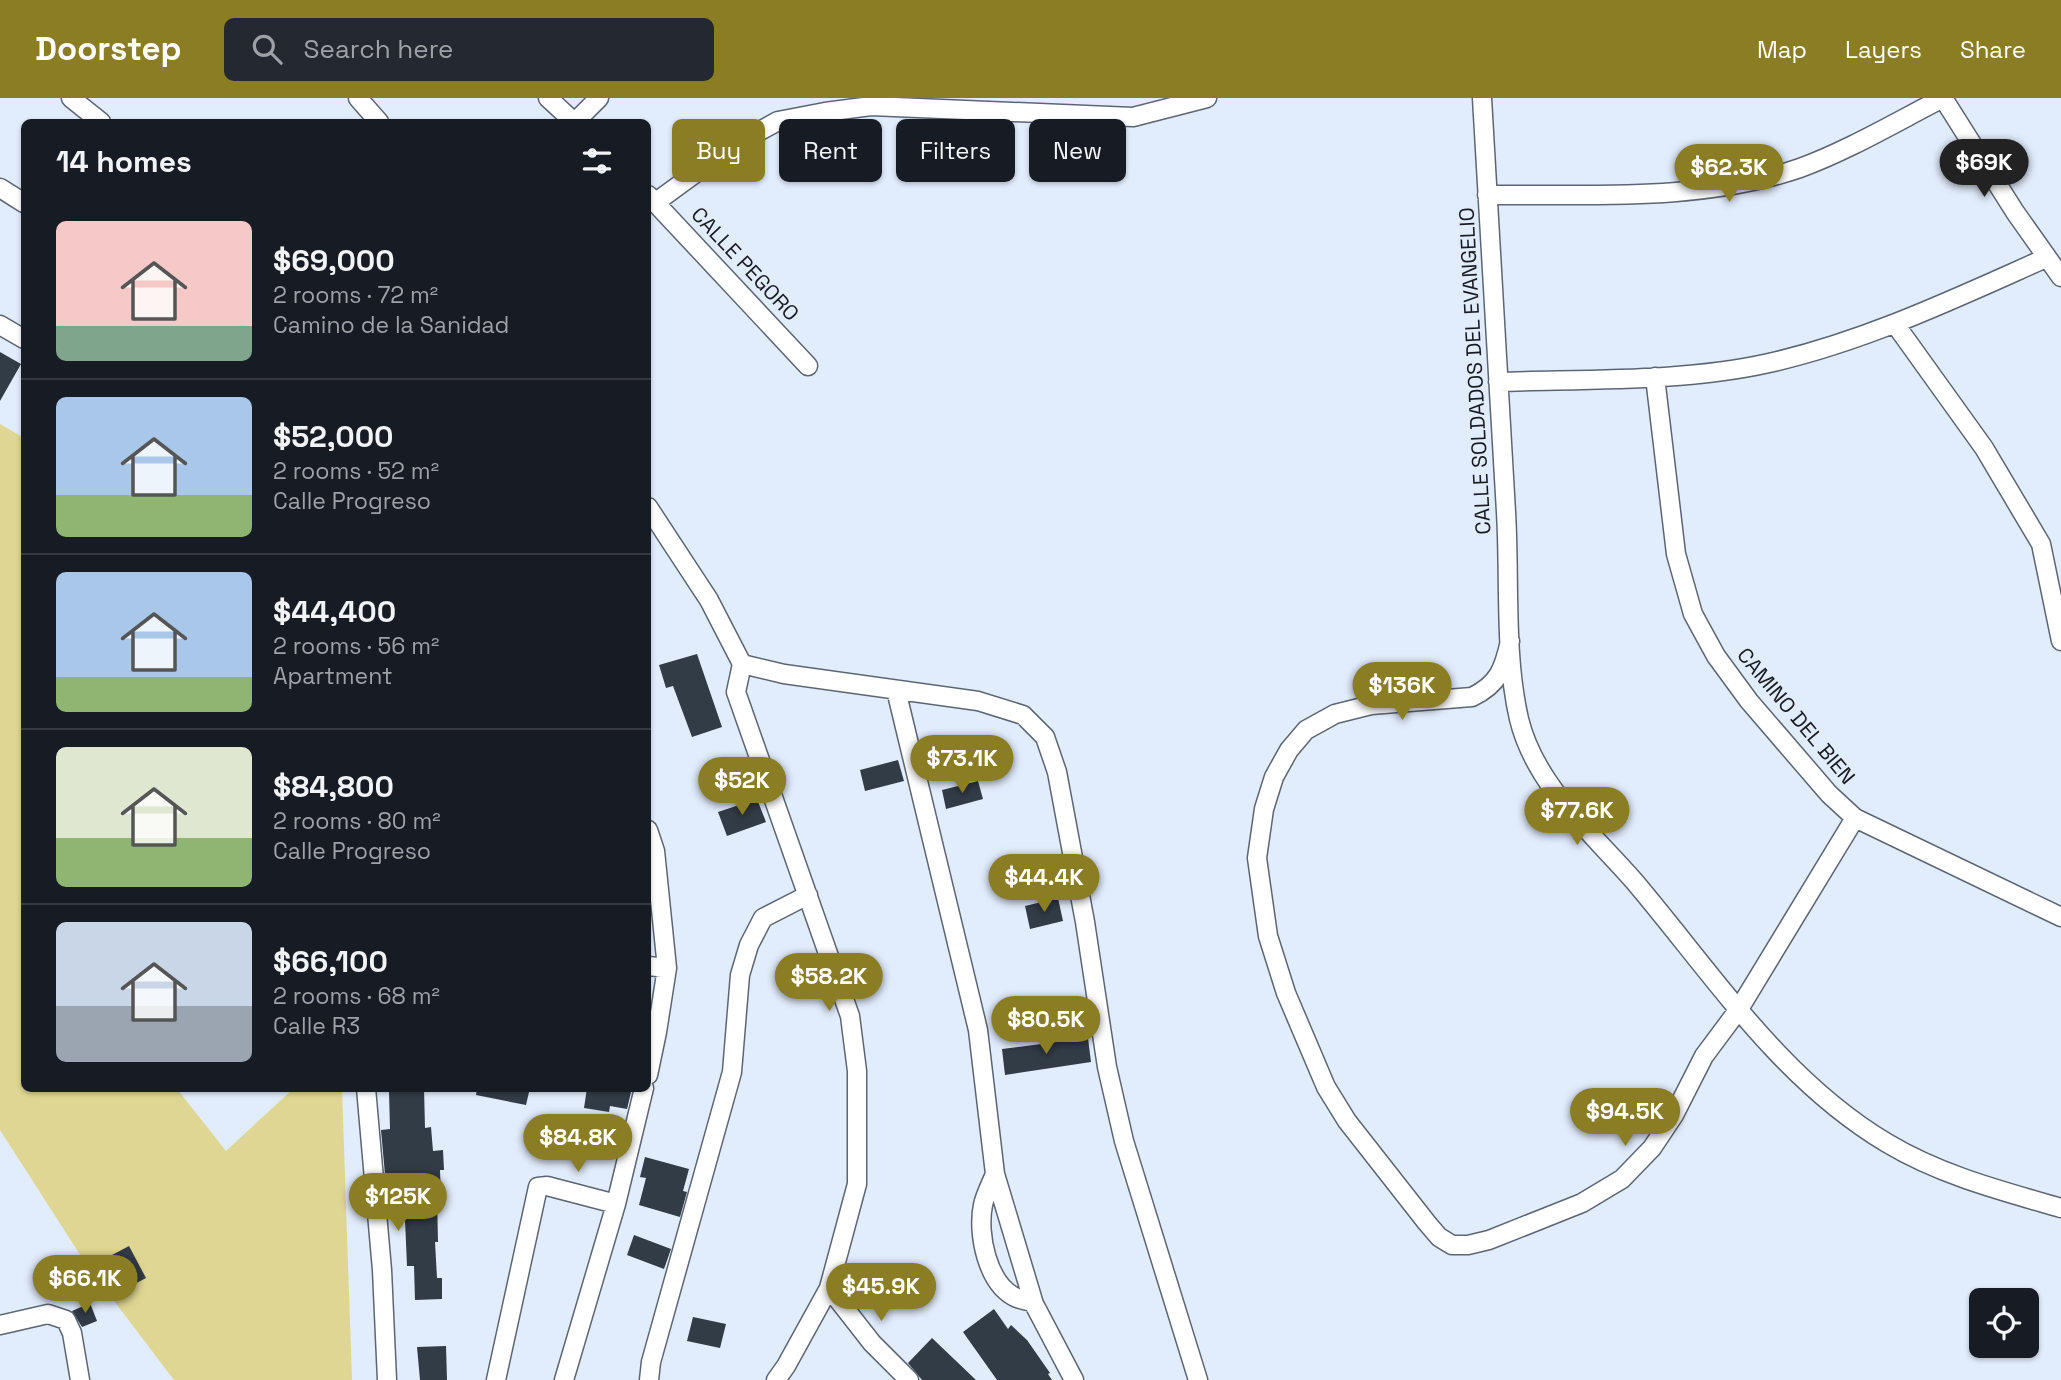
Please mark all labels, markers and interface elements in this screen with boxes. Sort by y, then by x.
search box [224,18,714,81]
text: Doorstep [35,28,182,70]
icon: search [248,30,286,68]
text: Search here [304,32,453,66]
text: Map [1757,34,1807,65]
text: Layers [1845,34,1922,65]
text: Share [1960,34,2026,65]
chip: Buy [672,119,765,182]
chip: Rent [779,119,882,182]
chip: Filters [896,119,1015,182]
chip: New [1029,119,1126,182]
pin: $69K [1943,140,2025,199]
text: 14 homes [56,142,192,181]
icon: filters [578,142,616,180]
pin: $62.3K [1672,144,1786,204]
text: $69K [1956,147,2012,177]
text: $62.3K [1691,152,1767,182]
street label: CALLE PEGORO [686,201,805,326]
street label: CALLE SOLDADOS DEL EVANGELIO [1452,207,1497,535]
text: $69,000 [273,241,395,280]
icon: home [112,249,196,333]
text: 2 rooms · 72 m² [273,280,438,310]
text: Camino de la Sanidad [273,310,509,340]
text: $52,000 [273,417,394,456]
icon: home [112,425,196,509]
text: 2 rooms · 52 m² [273,456,439,486]
text: Calle Progreso [273,486,431,516]
text: $44,400 [273,592,396,631]
icon: home [112,600,196,684]
text: 2 rooms · 56 m² [273,631,439,661]
street label: CAMINO DEL BIEN [1731,642,1861,790]
text: Apartment [273,661,393,691]
pin: $136K [1353,662,1451,722]
text: $136K [1369,670,1435,700]
pin: $73.1K [905,736,1019,795]
text: $73.1K [926,743,998,773]
pin: $52K [701,758,783,817]
text: $52K [714,765,770,795]
text: $84,800 [273,767,394,806]
icon: home [112,775,196,859]
pin: $77.6K [1520,788,1634,847]
text: $77.6K [1540,795,1614,825]
text: 2 rooms · 80 m² [273,806,441,836]
text: Calle Progreso [273,836,431,866]
pin: $44.4K [987,854,1101,914]
text: $44.4K [1004,862,1084,892]
text: $66,100 [273,942,388,981]
icon: home [112,950,196,1034]
pin: $58.2K [772,954,886,1013]
text: $58.2K [791,961,867,991]
text: 2 rooms · 68 m² [273,981,440,1011]
pin: $80.5K [989,996,1103,1056]
text: $80.5K [1007,1004,1085,1034]
text: Calle R3 [273,1011,360,1041]
pin: $94.5K [1568,1088,1682,1148]
text: $94.5K [1586,1096,1664,1126]
pin: $84.8K [521,1114,635,1174]
text: $84.8K [539,1122,617,1152]
pin: $125K [349,1174,447,1233]
text: $125K [365,1181,431,1211]
pin: $66.1K [28,1256,142,1315]
text: $66.1K [49,1263,121,1293]
pin: $45.9K [824,1264,938,1323]
text: $45.9K [842,1271,920,1301]
map controls [1969,1288,2039,1358]
button: locate [1969,1288,2039,1358]

